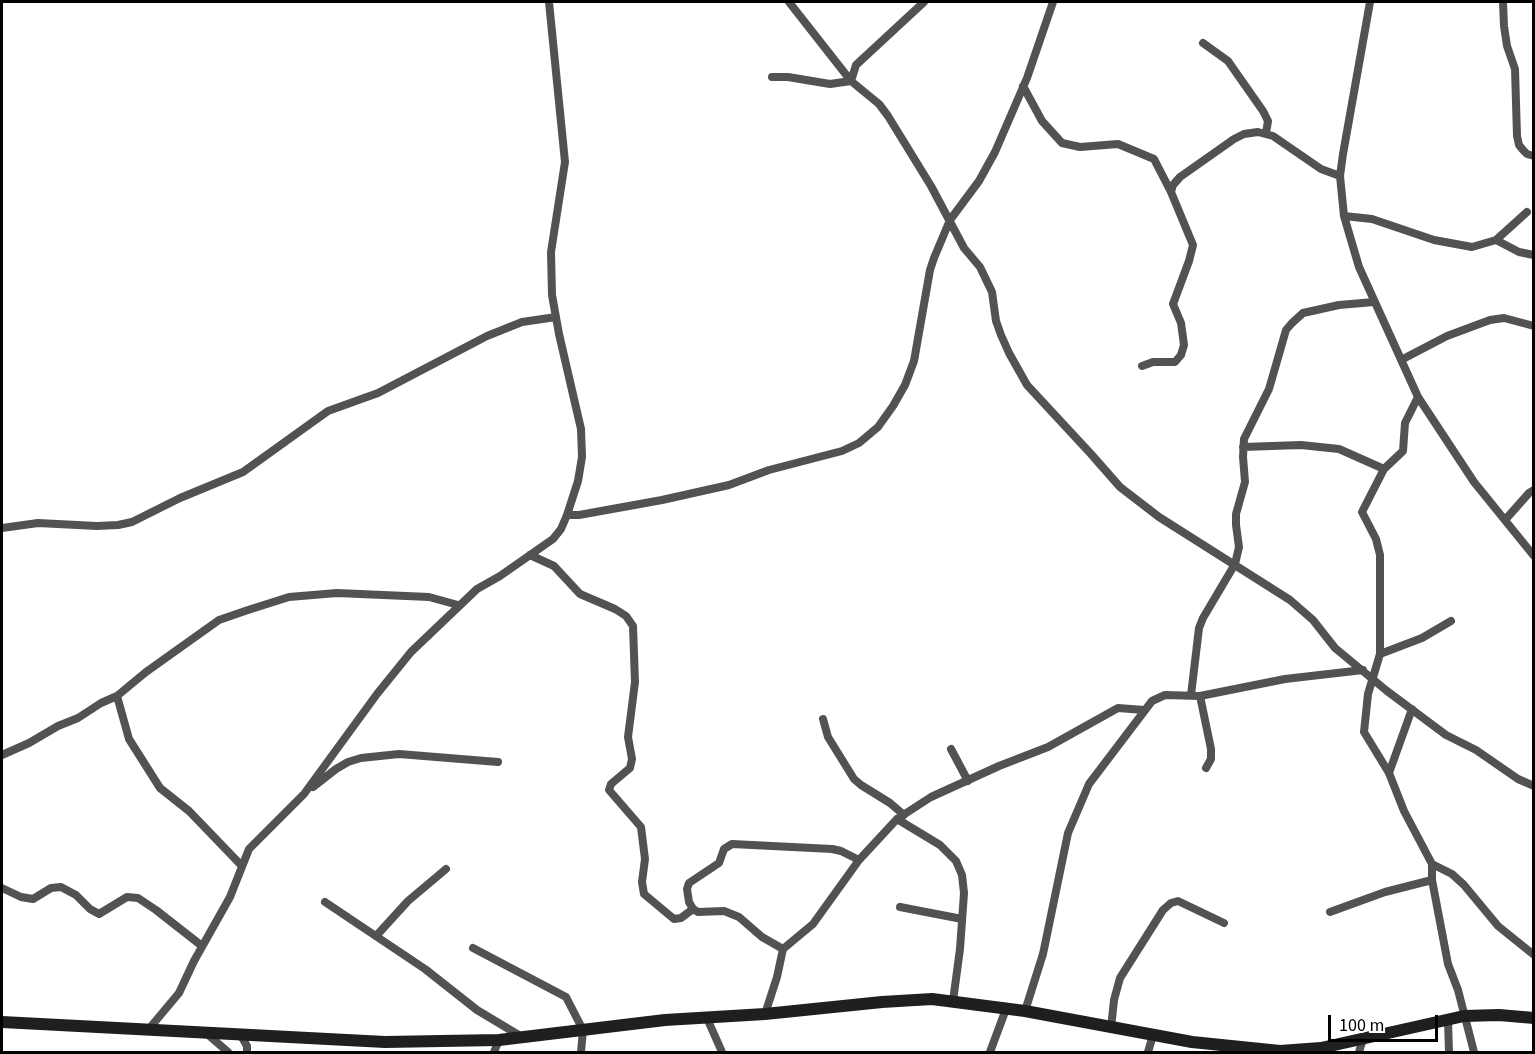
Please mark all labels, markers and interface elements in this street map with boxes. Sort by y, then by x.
scale bar [1331,1003,1440,1041]
text: 100 m [1339,1013,1384,1038]

